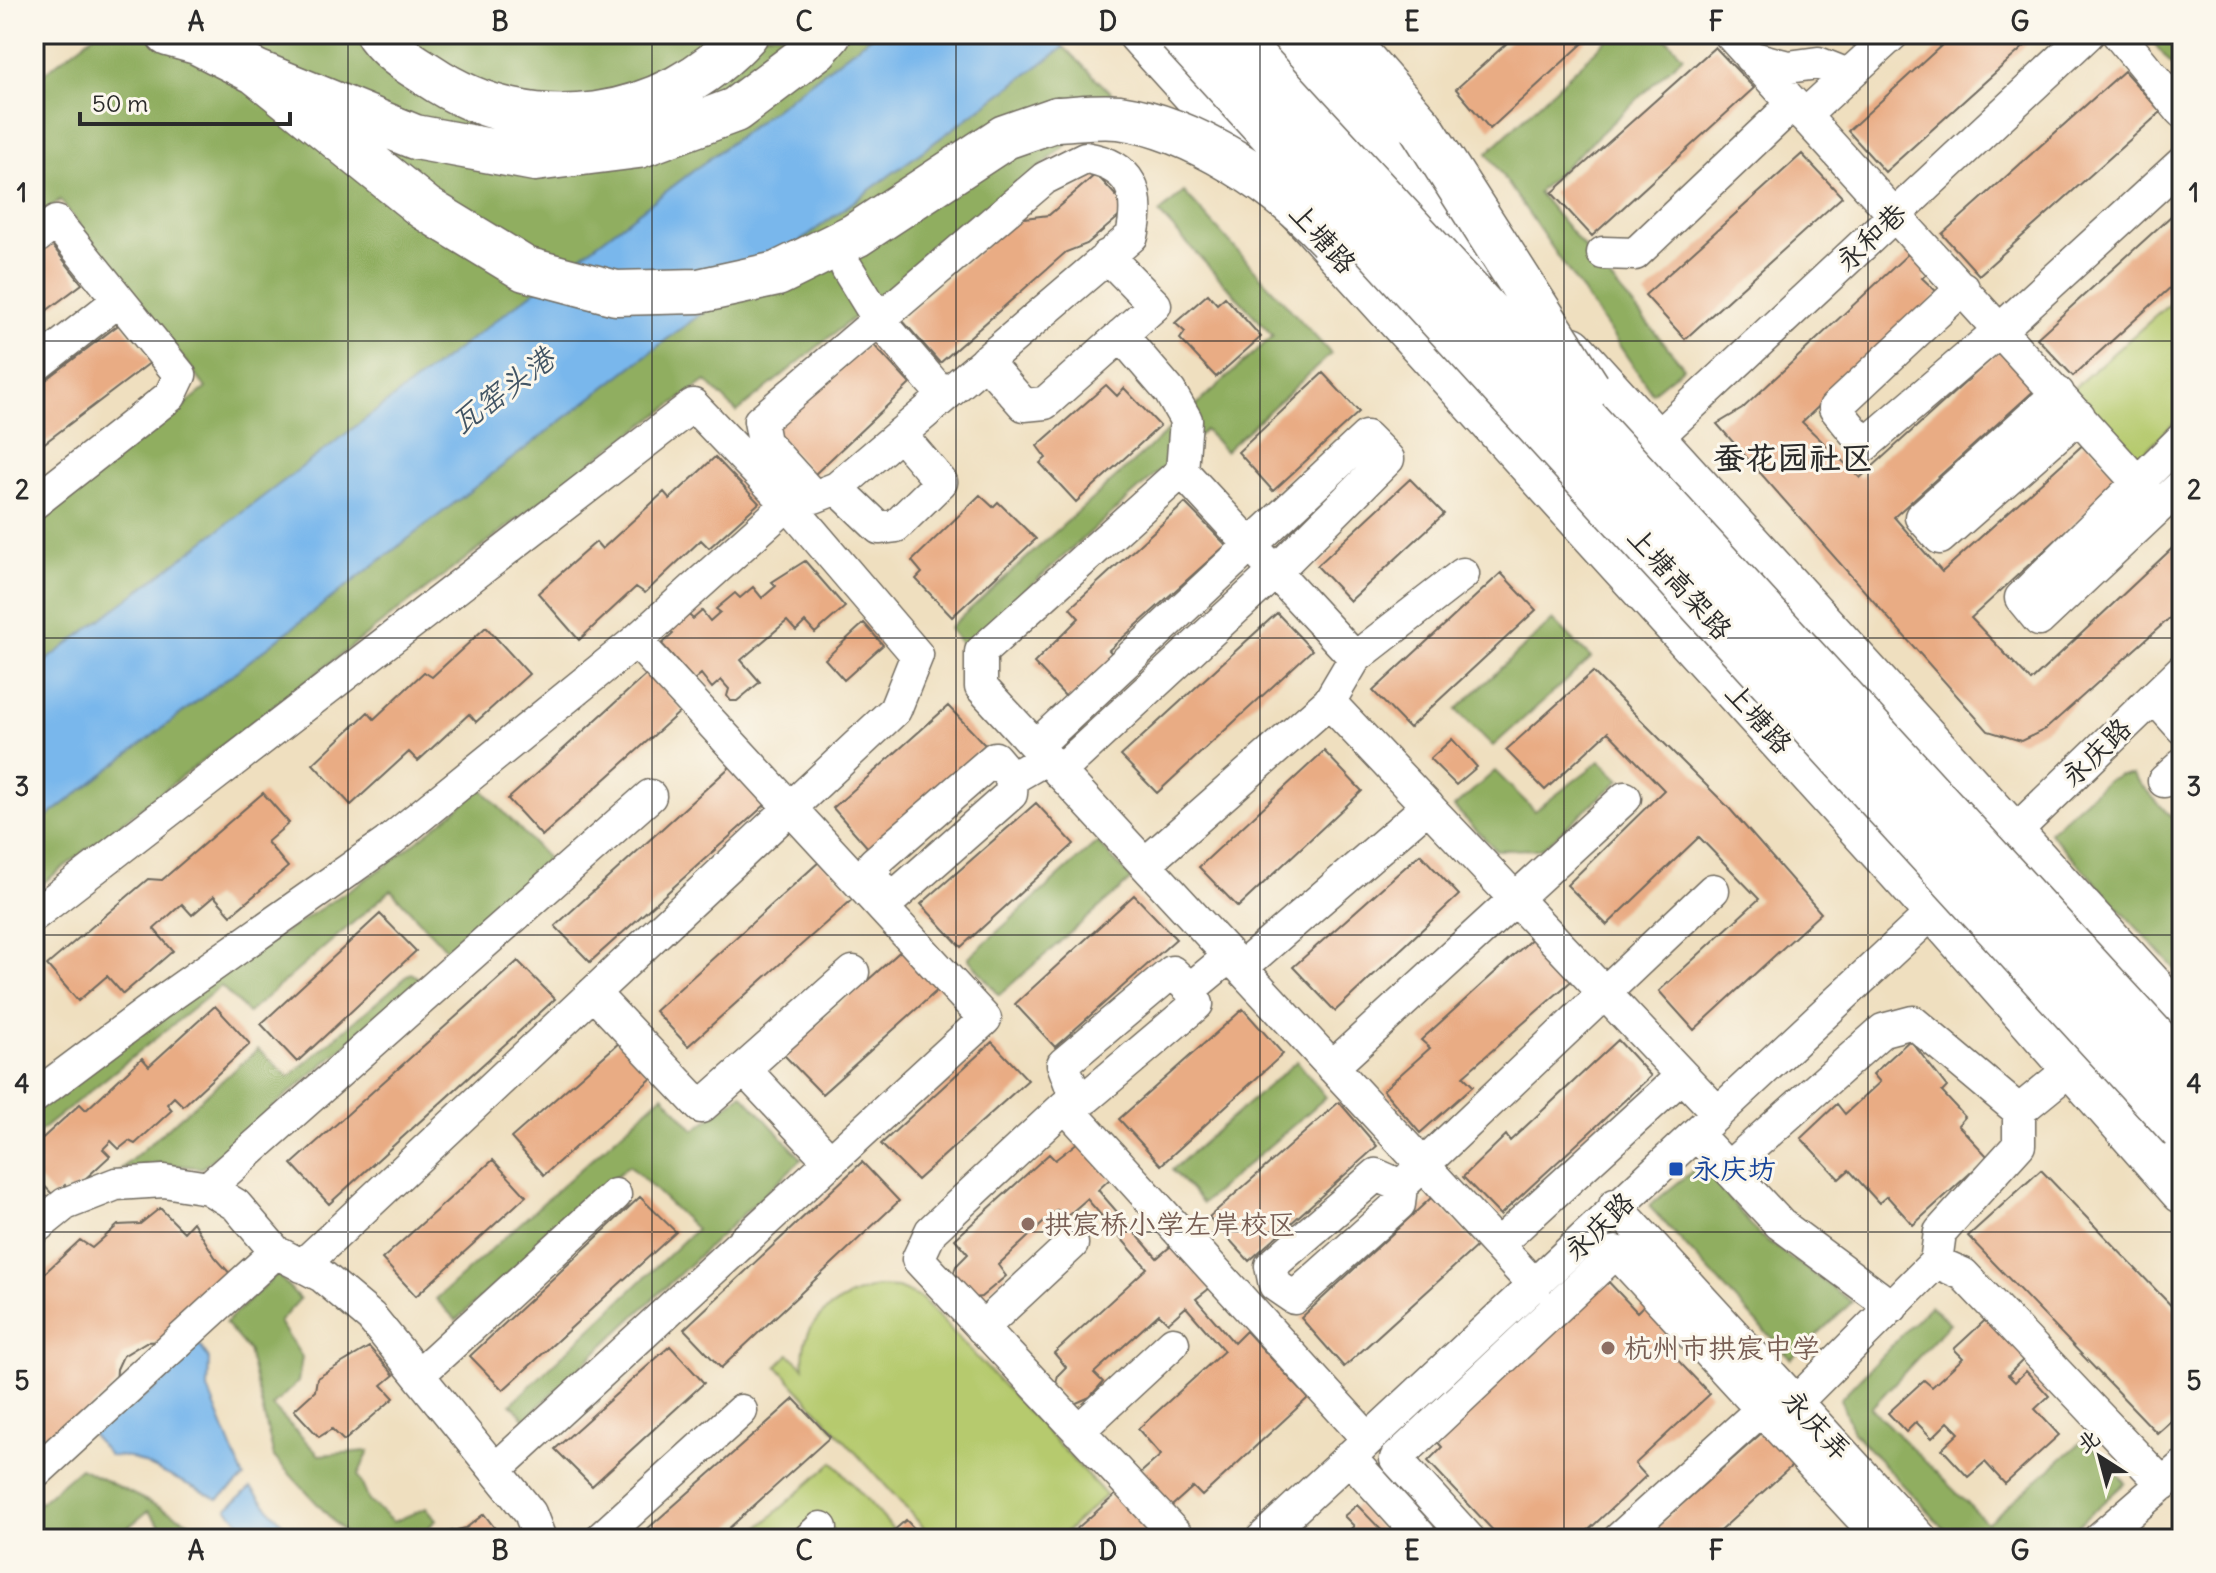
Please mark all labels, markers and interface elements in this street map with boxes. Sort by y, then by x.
text: A [188,5,205,38]
text: B [491,5,509,38]
text: C [795,5,813,38]
text: D [1099,5,1117,38]
text: E [1404,5,1420,38]
text: F [1709,5,1724,38]
text: G [2011,5,2030,38]
scale bar [80,76,290,126]
text: 50 m [92,88,148,118]
text: 1 [17,176,27,209]
text: 1 [2189,176,2199,209]
street label: 上塘路 [1282,195,1364,281]
street label: 永和巷 [1828,195,1915,279]
water label: 瓦窑头港 [443,337,564,441]
district label: 蚕花园社区 [1713,437,1873,478]
text: 2 [15,473,29,506]
text: 2 [2187,473,2201,506]
street label: 上塘高架路 [1620,519,1740,647]
street label: 上塘路 [1718,675,1800,761]
street label: 永庆路 [2053,710,2139,794]
text: 3 [15,770,29,803]
text: 3 [2187,770,2201,803]
text: 4 [14,1067,30,1100]
text: 4 [2186,1067,2202,1100]
place label: 永庆坊 [1692,1151,1776,1187]
marker: 永庆坊 [1667,1160,1685,1178]
street label: 永庆路 [1556,1184,1642,1268]
place label: 拱宸桥小学左岸校区 [1044,1206,1296,1242]
marker: 拱宸桥小学左岸校区 [1019,1215,1037,1233]
place label: 杭州市拱宸中学 [1624,1330,1820,1366]
marker: 杭州市拱宸中学 [1599,1339,1617,1357]
text: 5 [15,1364,30,1397]
text: 5 [2187,1364,2202,1397]
street label: 永庆弄 [1775,1382,1859,1468]
north arrow [2060,1417,2140,1497]
text: 北 [2071,1423,2105,1459]
text: A [188,1534,205,1567]
text: B [491,1534,509,1567]
text: C [795,1534,813,1567]
text: D [1099,1534,1117,1567]
text: E [1404,1534,1420,1567]
text: F [1709,1534,1724,1567]
text: G [2011,1534,2030,1567]

